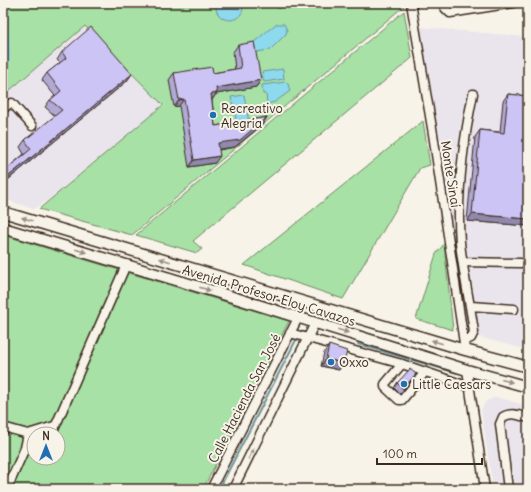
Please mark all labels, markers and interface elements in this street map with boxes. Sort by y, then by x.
place label: Recreativo Alegría [221,100,283,132]
marker: Recreativo Alegría [208,110,218,120]
street label: Monte Sinaí [437,139,464,209]
one-way arrow [20,216,32,222]
one-way arrow [75,248,87,254]
one-way arrow [158,257,170,263]
street label: Avenida Profesor Eloy Cavazos [180,261,358,330]
one-way arrow [199,286,211,292]
one-way arrow [337,328,349,334]
street label: Calle Hacienda San José [204,331,284,466]
one-way arrow [430,339,442,345]
place label: Oxxo [339,354,369,371]
marker: Oxxo [326,357,336,367]
place label: Little Caesars [412,376,491,393]
one-way arrow [501,378,513,384]
marker: Little Caesars [399,379,409,389]
north arrow [26,426,66,466]
text: N [42,429,50,443]
scale bar [377,440,482,466]
text: 100 m [383,446,417,461]
one-way arrow [248,449,254,460]

